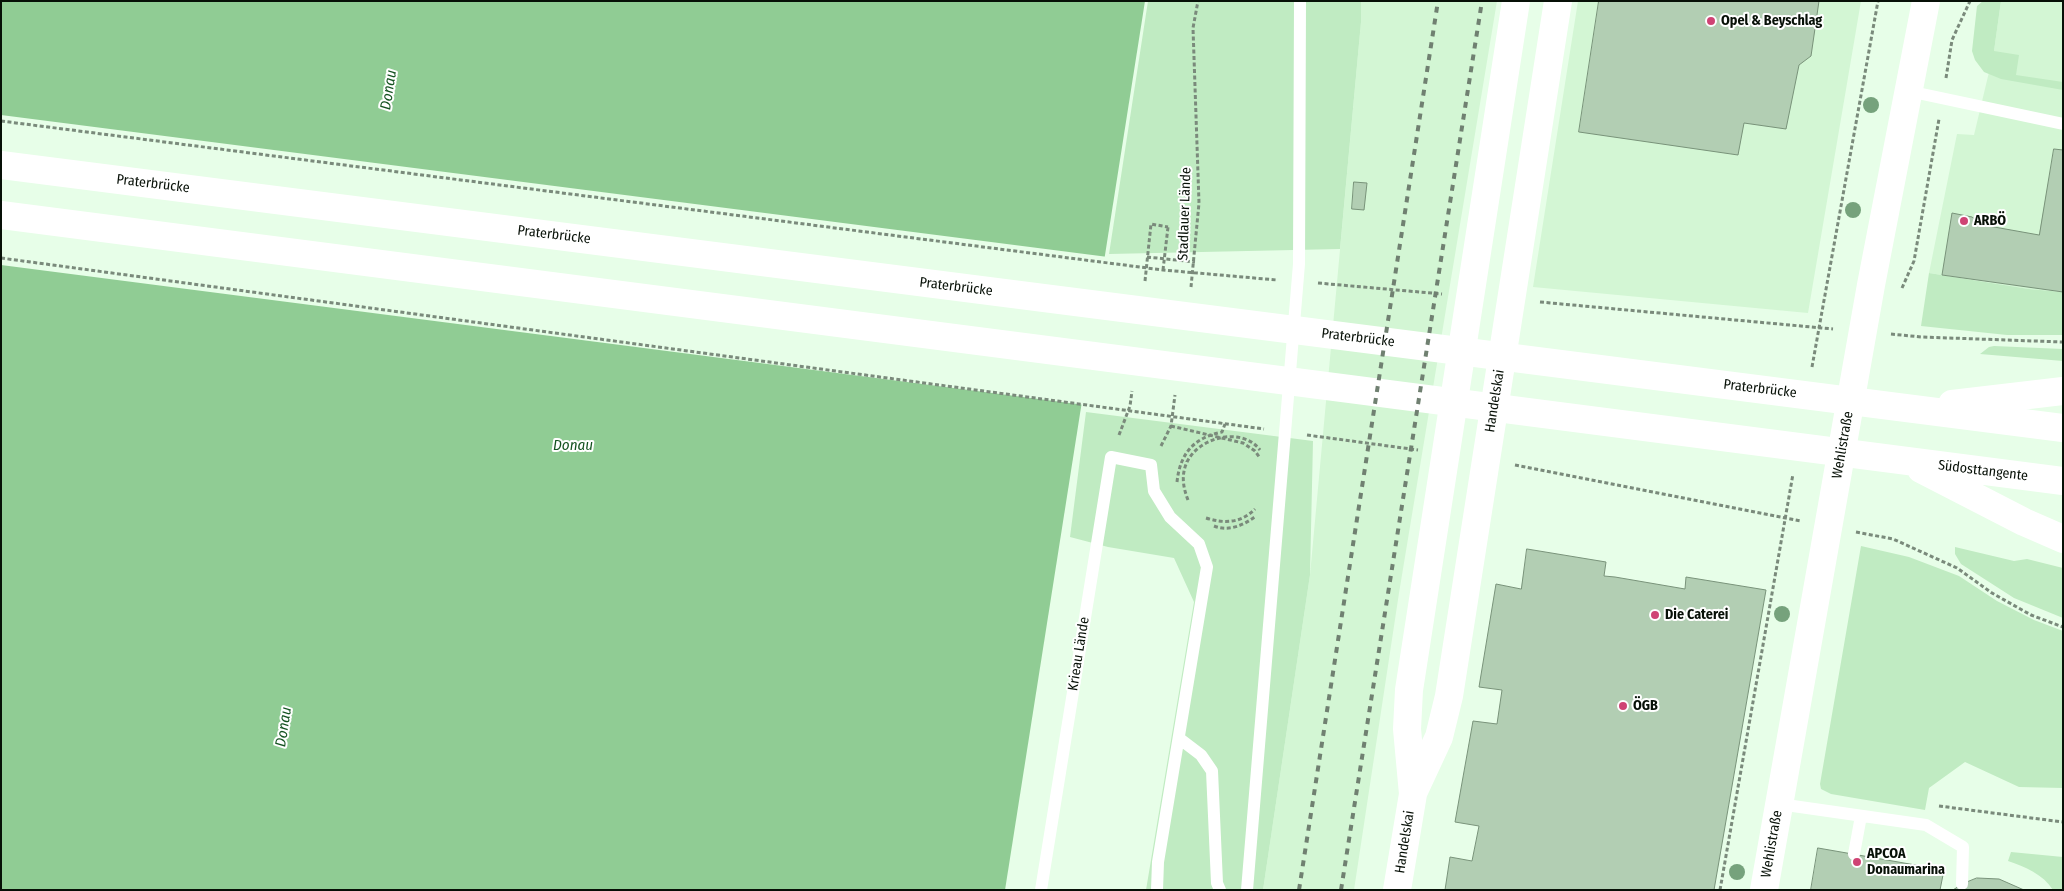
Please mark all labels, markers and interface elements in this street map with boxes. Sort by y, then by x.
place label: Opel & Beyschlag [1721,13,1822,29]
marker: Opel & Beyschlag [1705,15,1717,27]
water label: Donau [377,69,401,111]
street label: Stadlauer Lände [1175,167,1195,261]
street label: Praterbrücke [116,171,190,197]
place label: ARBÖ [1974,213,2006,229]
marker: ARBÖ [1958,215,1970,227]
street label: Praterbrücke [517,222,591,248]
street label: Praterbrücke [919,274,993,300]
street label: Praterbrücke [1321,325,1395,351]
street label: Handelskai [1482,368,1508,434]
street label: Praterbrücke [1723,376,1797,402]
street label: Wehlistraße [1829,410,1857,480]
water label: Donau [553,437,593,455]
street label: Südosttangente [1937,457,2029,485]
place label: Die Caterei [1665,607,1728,623]
marker: Die Caterei [1649,609,1661,621]
street label: Krieau Lände [1065,616,1093,692]
place label: ÖGB [1633,698,1658,714]
marker: ÖGB [1617,700,1629,712]
water label: Donau [272,706,296,748]
street label: Handelskai [1392,809,1418,875]
street label: Wehlistraße [1758,809,1786,879]
place label: APCOA Donaumarina [1867,846,1945,879]
marker: APCOA Donaumarina [1851,856,1863,868]

